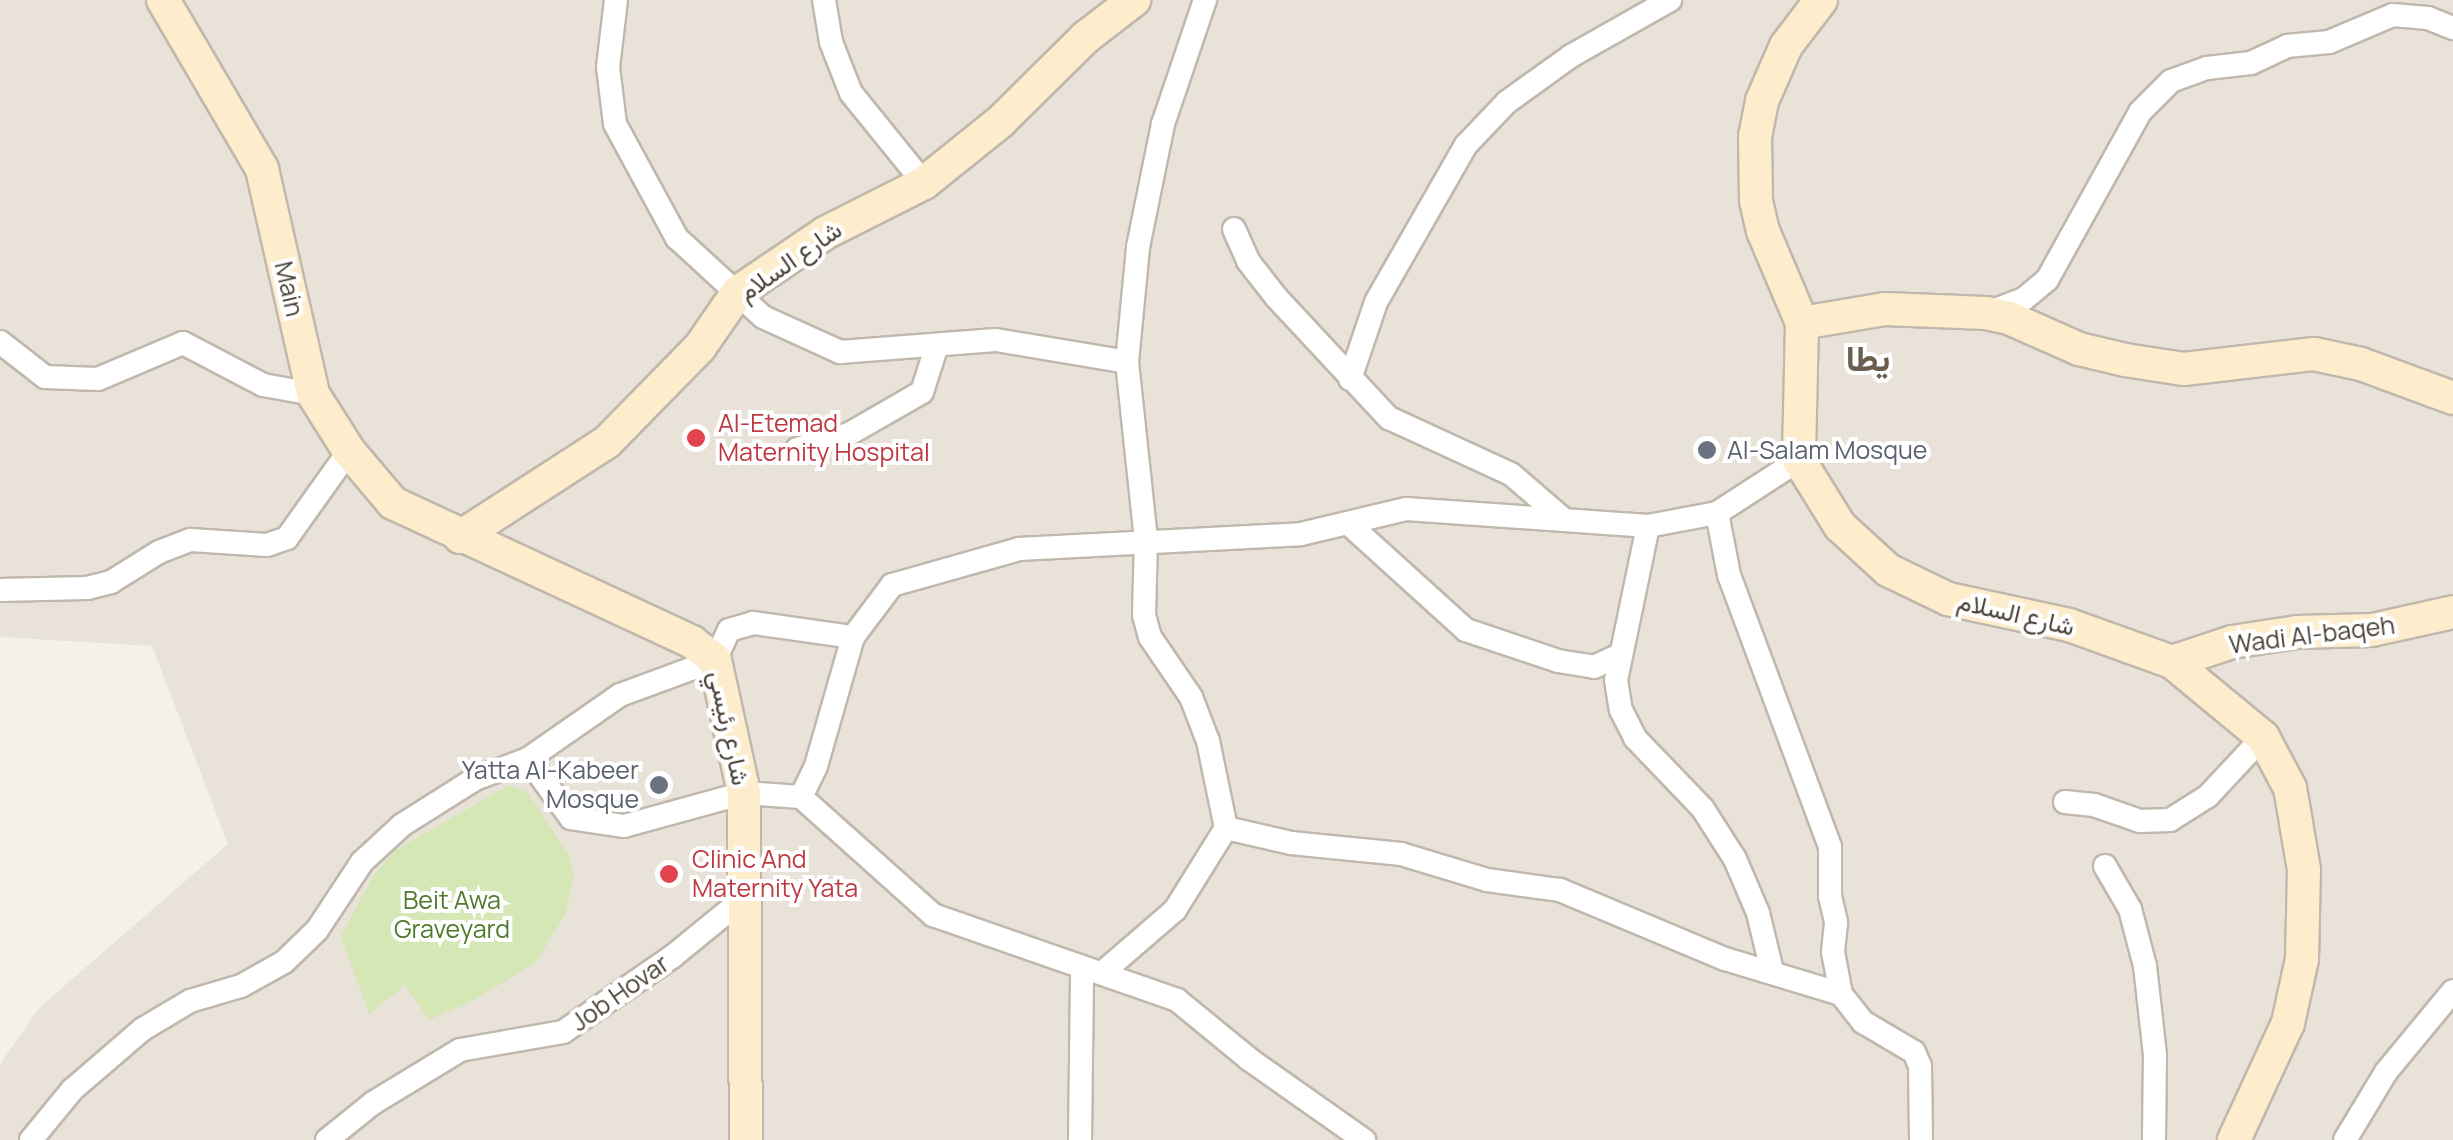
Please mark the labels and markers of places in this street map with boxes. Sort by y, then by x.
place label: Al-Etemad Maternity Hospital [718,409,930,468]
marker: Al-Etemad Maternity Hospital [683,425,709,451]
place label: Al-Salam Mosque [1727,435,1927,465]
marker: Al-Salam Mosque [1696,439,1718,461]
place label: Yatta Al-Kabeer Mosque [462,756,639,815]
marker: Yatta Al-Kabeer Mosque [648,774,670,796]
place label: Clinic And Maternity Yata [692,845,858,904]
marker: Clinic And Maternity Yata [656,861,682,887]

